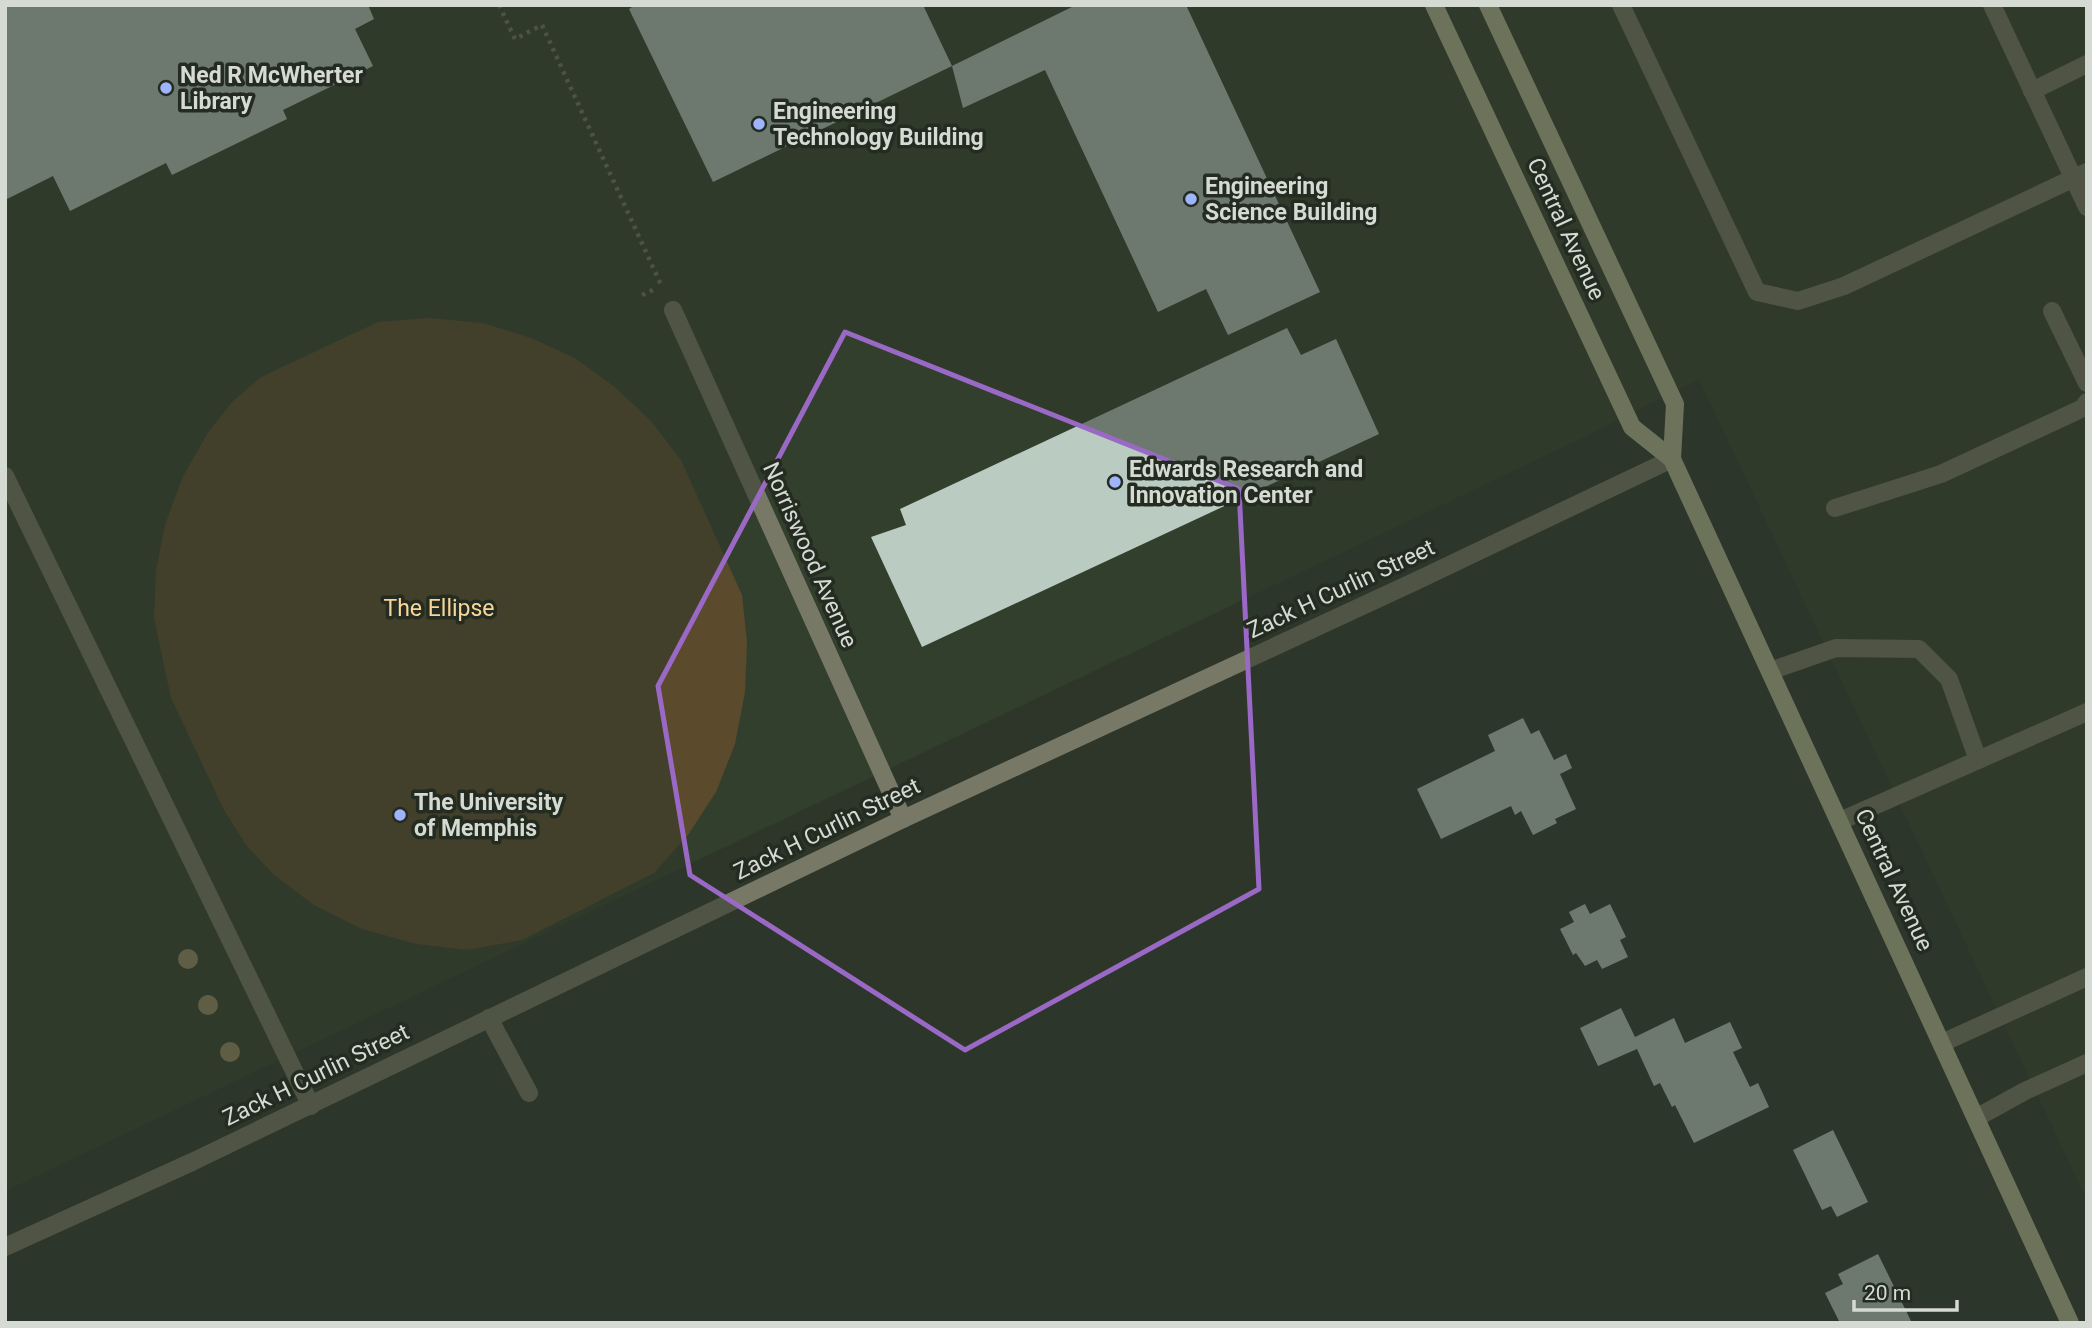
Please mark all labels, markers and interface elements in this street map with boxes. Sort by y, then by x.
place label: Ned R McWherter Library [180,62,363,115]
marker: Ned R McWherter Library [158,80,174,96]
place label: Engineering Technology Building [773,98,984,151]
marker: Engineering Technology Building [751,116,767,132]
street label: Central Avenue [1521,154,1611,304]
place label: Engineering Science Building [1205,173,1377,226]
marker: Engineering Science Building [1183,191,1199,207]
place label: Edwards Research and Innovation Center [1129,456,1363,509]
street label: Norriswood Avenue [757,458,863,652]
marker: Edwards Research and Innovation Center [1107,474,1123,490]
street label: Zack H Curlin Street [1243,534,1439,644]
park label: The Ellipse [383,595,495,622]
street label: Zack H Curlin Street [730,772,924,886]
place label: The University of Memphis [414,789,563,842]
street label: Central Avenue [1849,805,1939,955]
marker: The University of Memphis [392,807,408,823]
street label: Zack H Curlin Street [219,1018,413,1132]
scale bar [1854,1268,1957,1312]
text: 20 m [1864,1281,1911,1305]

